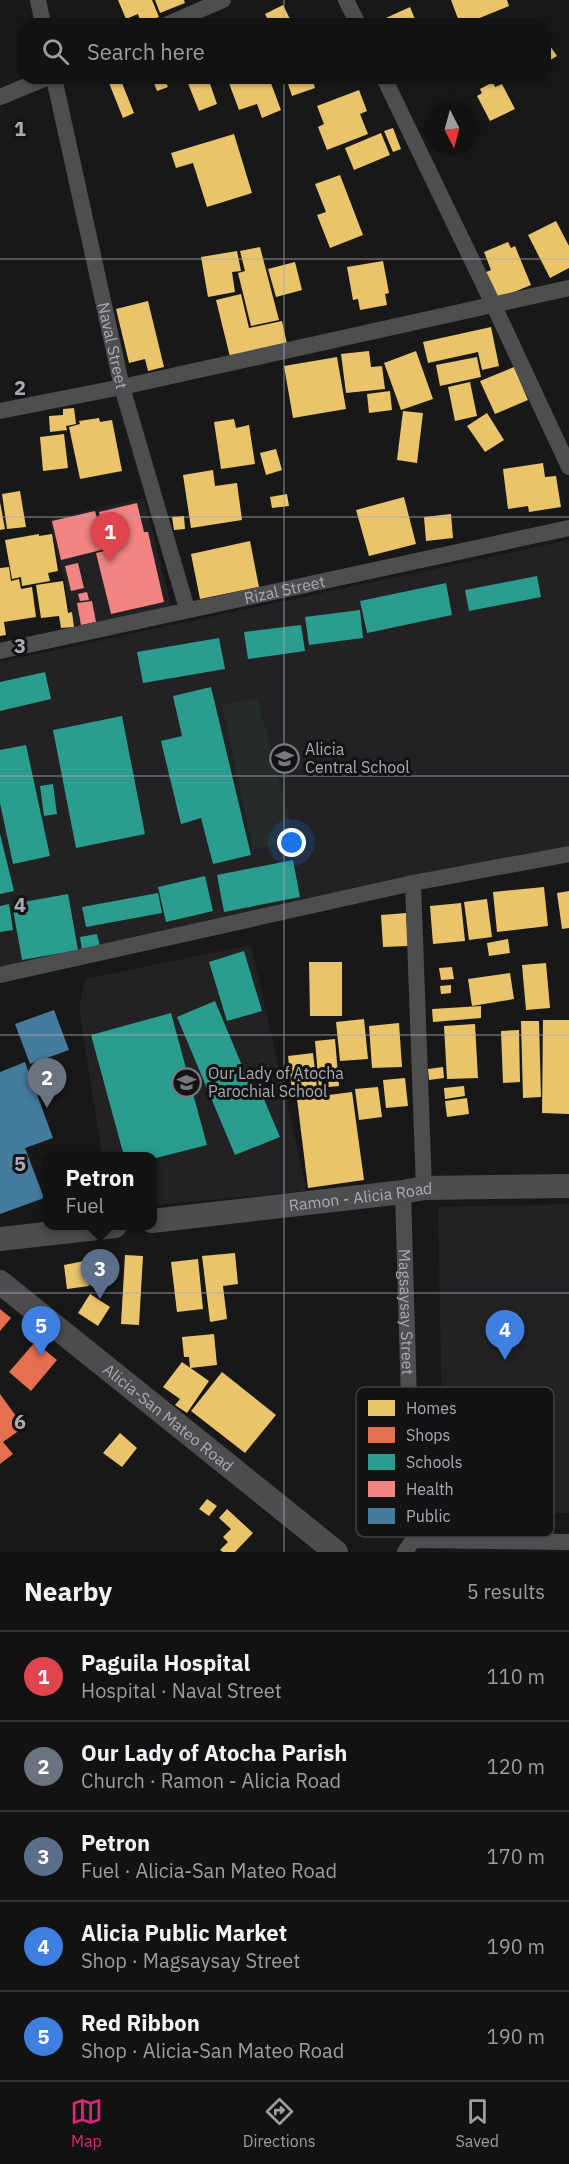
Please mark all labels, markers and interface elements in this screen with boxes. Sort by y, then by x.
search box [18,18,551,84]
icon: search [39,35,72,68]
text: Search here [87,37,205,66]
north arrow [425,102,479,156]
text: 1 [14,115,26,142]
street label: Naval Street [94,300,132,391]
text: 2 [14,374,26,401]
pin: 1 [90,512,130,562]
street label: Rizal Street [242,571,327,608]
text: 3 [14,632,26,659]
place label: Alicia Central School [305,739,410,777]
school or university icon: Alicia Central School [268,742,300,774]
your location [277,828,306,857]
text: 4 [14,891,26,918]
pin: 2 [28,1058,66,1108]
place label: Our Lady of Atocha Parochial School [208,1063,344,1101]
school or university icon: Our Lady of Atocha Parochial School [171,1066,203,1098]
text: 5 [14,1150,26,1177]
popup [43,1152,157,1230]
text: Petron [65,1163,135,1192]
street label: Ramon - Alicia Road [288,1178,432,1215]
text: Fuel [65,1192,104,1219]
street label: Magsaysay Street [395,1249,418,1375]
pin: 3 [80,1250,120,1299]
pin: 5 [22,1306,60,1356]
pin: 4 [486,1310,524,1360]
street label: Alicia-San Mateo Road [99,1359,238,1476]
legend [356,1387,554,1537]
text: Homes [406,1398,457,1418]
text: 6 [14,1408,26,1435]
text: Shops [406,1425,450,1445]
text: Schools [406,1452,463,1472]
text: Health [406,1479,454,1499]
text: Public [406,1506,450,1526]
text: Nearby [24,1574,112,1608]
text: 5 results [467,1578,545,1605]
text: Paguila Hospital [81,1648,250,1677]
text: 1 [38,1663,50,1690]
text: 110 m [487,1663,545,1690]
text: Hospital · Naval Street [81,1677,282,1704]
text: Our Lady of Atocha Parish [81,1738,348,1767]
text: 2 [38,1753,50,1780]
text: 120 m [487,1753,545,1780]
text: Church · Ramon - Alicia Road [81,1767,341,1794]
text: Petron [81,1828,150,1857]
text: 3 [38,1843,50,1870]
text: 170 m [487,1843,545,1870]
text: Fuel · Alicia-San Mateo Road [81,1857,337,1884]
text: Alicia Public Market [81,1918,287,1947]
text: 4 [38,1933,50,1960]
text: 190 m [487,1933,545,1960]
text: Shop · Magsaysay Street [81,1947,300,1974]
text: Red Ribbon [81,2008,200,2037]
text: 5 [38,2023,50,2050]
text: 190 m [487,2023,545,2050]
text: Shop · Alicia-San Mateo Road [81,2037,344,2064]
tab: Map [70,2095,103,2151]
tab: Directions [243,2095,316,2151]
tab: Saved [456,2095,499,2151]

